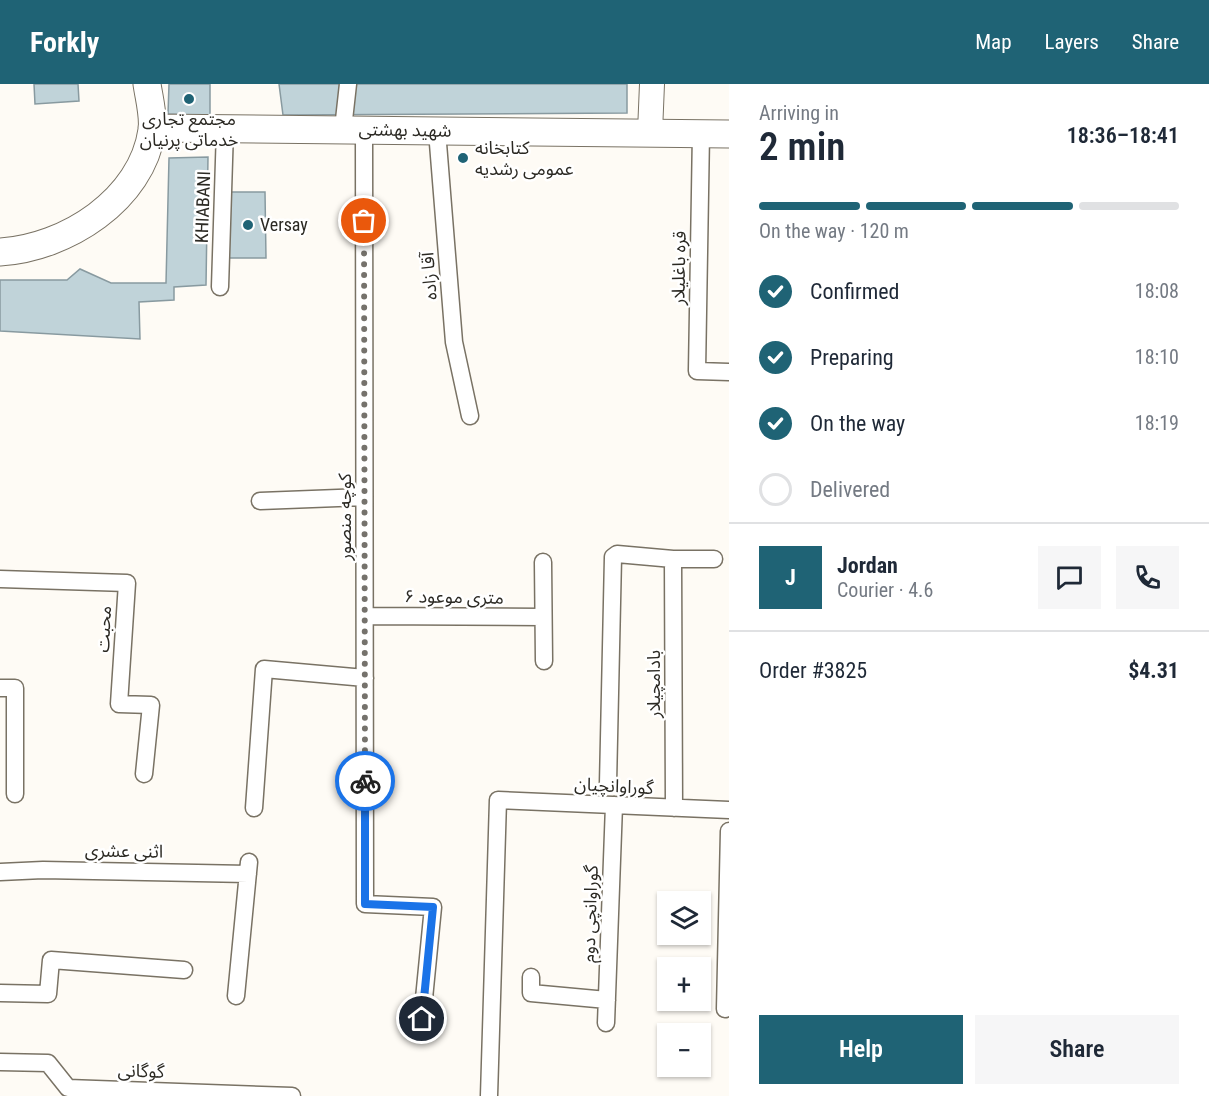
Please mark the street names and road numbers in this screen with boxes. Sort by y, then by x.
street label: شهید بهشتى [358,118,452,142]
street label: KHIABANI [191,171,214,243]
street label: قره باغلیلار [667,231,691,306]
street label: آقا زاده [416,251,442,301]
street label: کوچه منصور [334,473,356,562]
street label: ۶ متری موعود [404,585,504,609]
street label: محبت [92,605,115,653]
street label: بادامچیلار [643,650,665,719]
street label: گوراوانچیان [574,773,655,799]
street label: اثنی عشری [85,839,163,863]
street label: گوراوانچی دوم [577,864,606,963]
street label: گوگانی [117,1059,165,1083]

